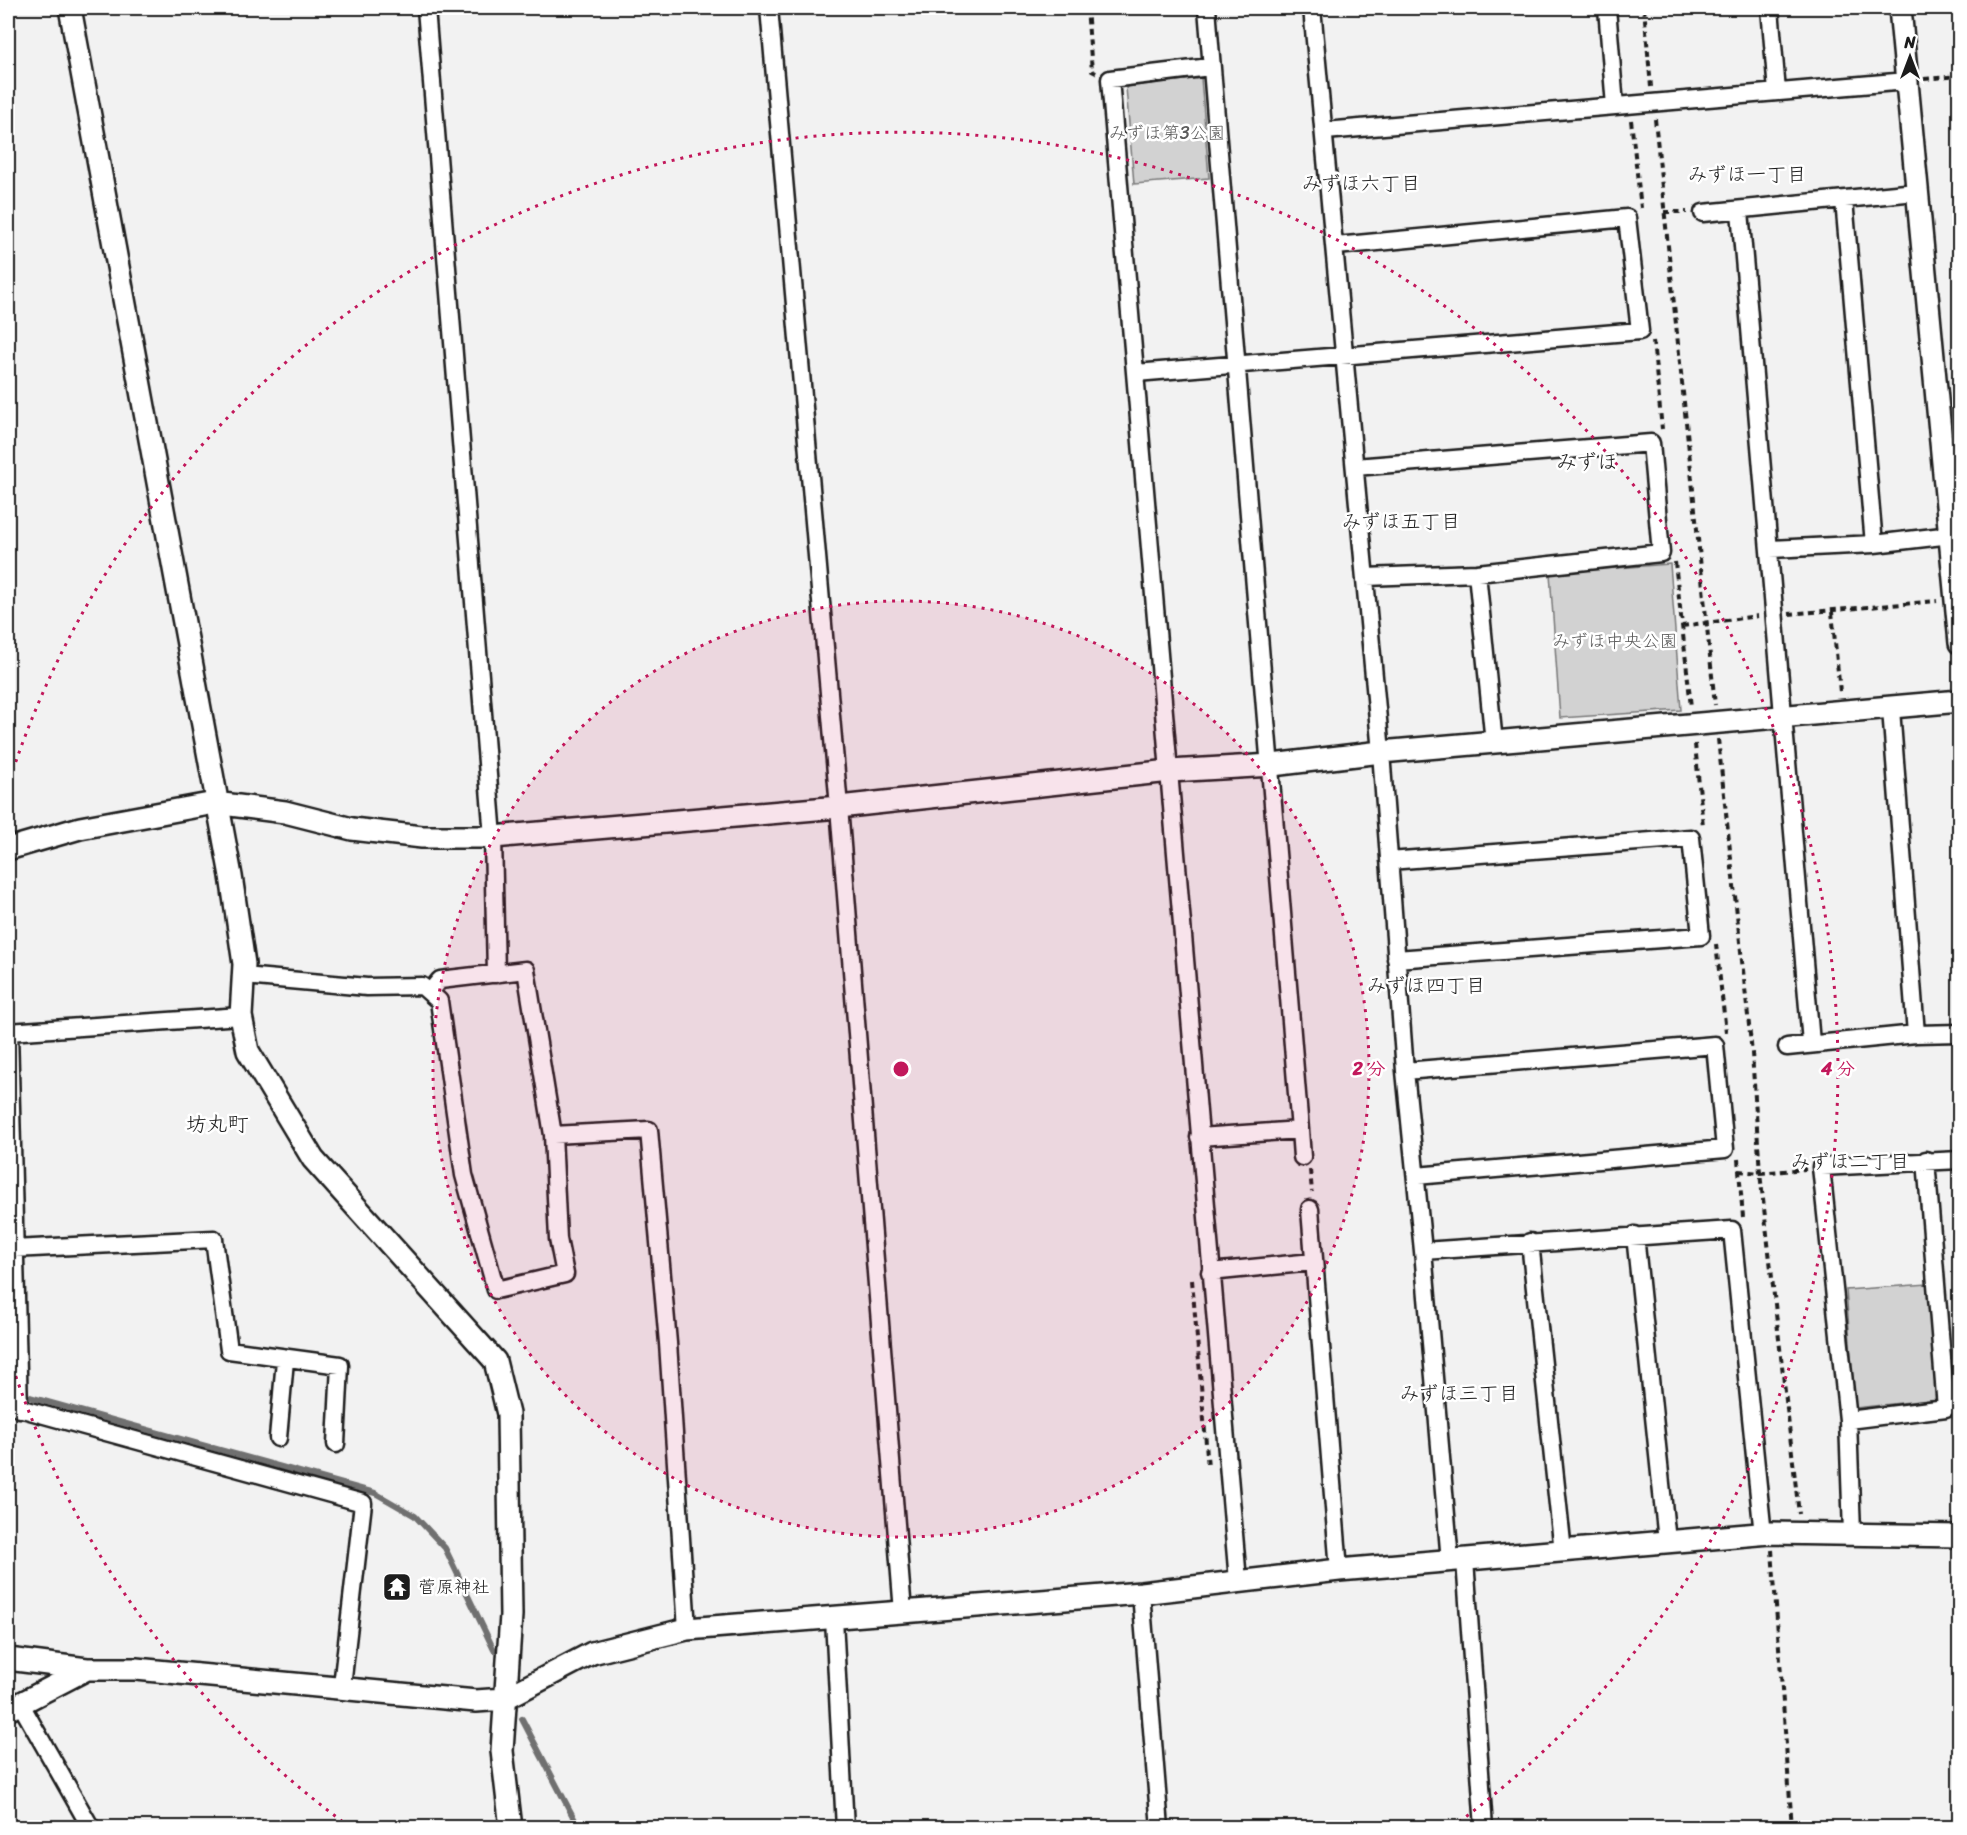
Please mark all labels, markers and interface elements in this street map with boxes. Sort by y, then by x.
north arrow [1880,27,1940,87]
text: N [1903,28,1916,57]
park label: みずほ第3公園 [1108,117,1226,149]
district label: みずほ一丁目 [1687,157,1807,192]
district label: みずほ六丁目 [1301,166,1421,201]
district label: みずほ [1556,443,1618,481]
district label: みずほ五丁目 [1341,504,1461,539]
park label: みずほ中央公園 [1552,625,1678,657]
district label: みずほ四丁目 [1366,968,1486,1003]
text: 2 分 [1351,1053,1386,1085]
text: 4 分 [1820,1053,1855,1085]
centre of rings [891,1059,911,1079]
district label: 坊丸町 [186,1105,249,1143]
district label: みずほ二丁目 [1790,1144,1910,1179]
district label: みずほ三丁目 [1399,1376,1519,1411]
temple icon: 菅原神社 [381,1571,413,1603]
place label: 菅原神社 [418,1571,490,1603]

